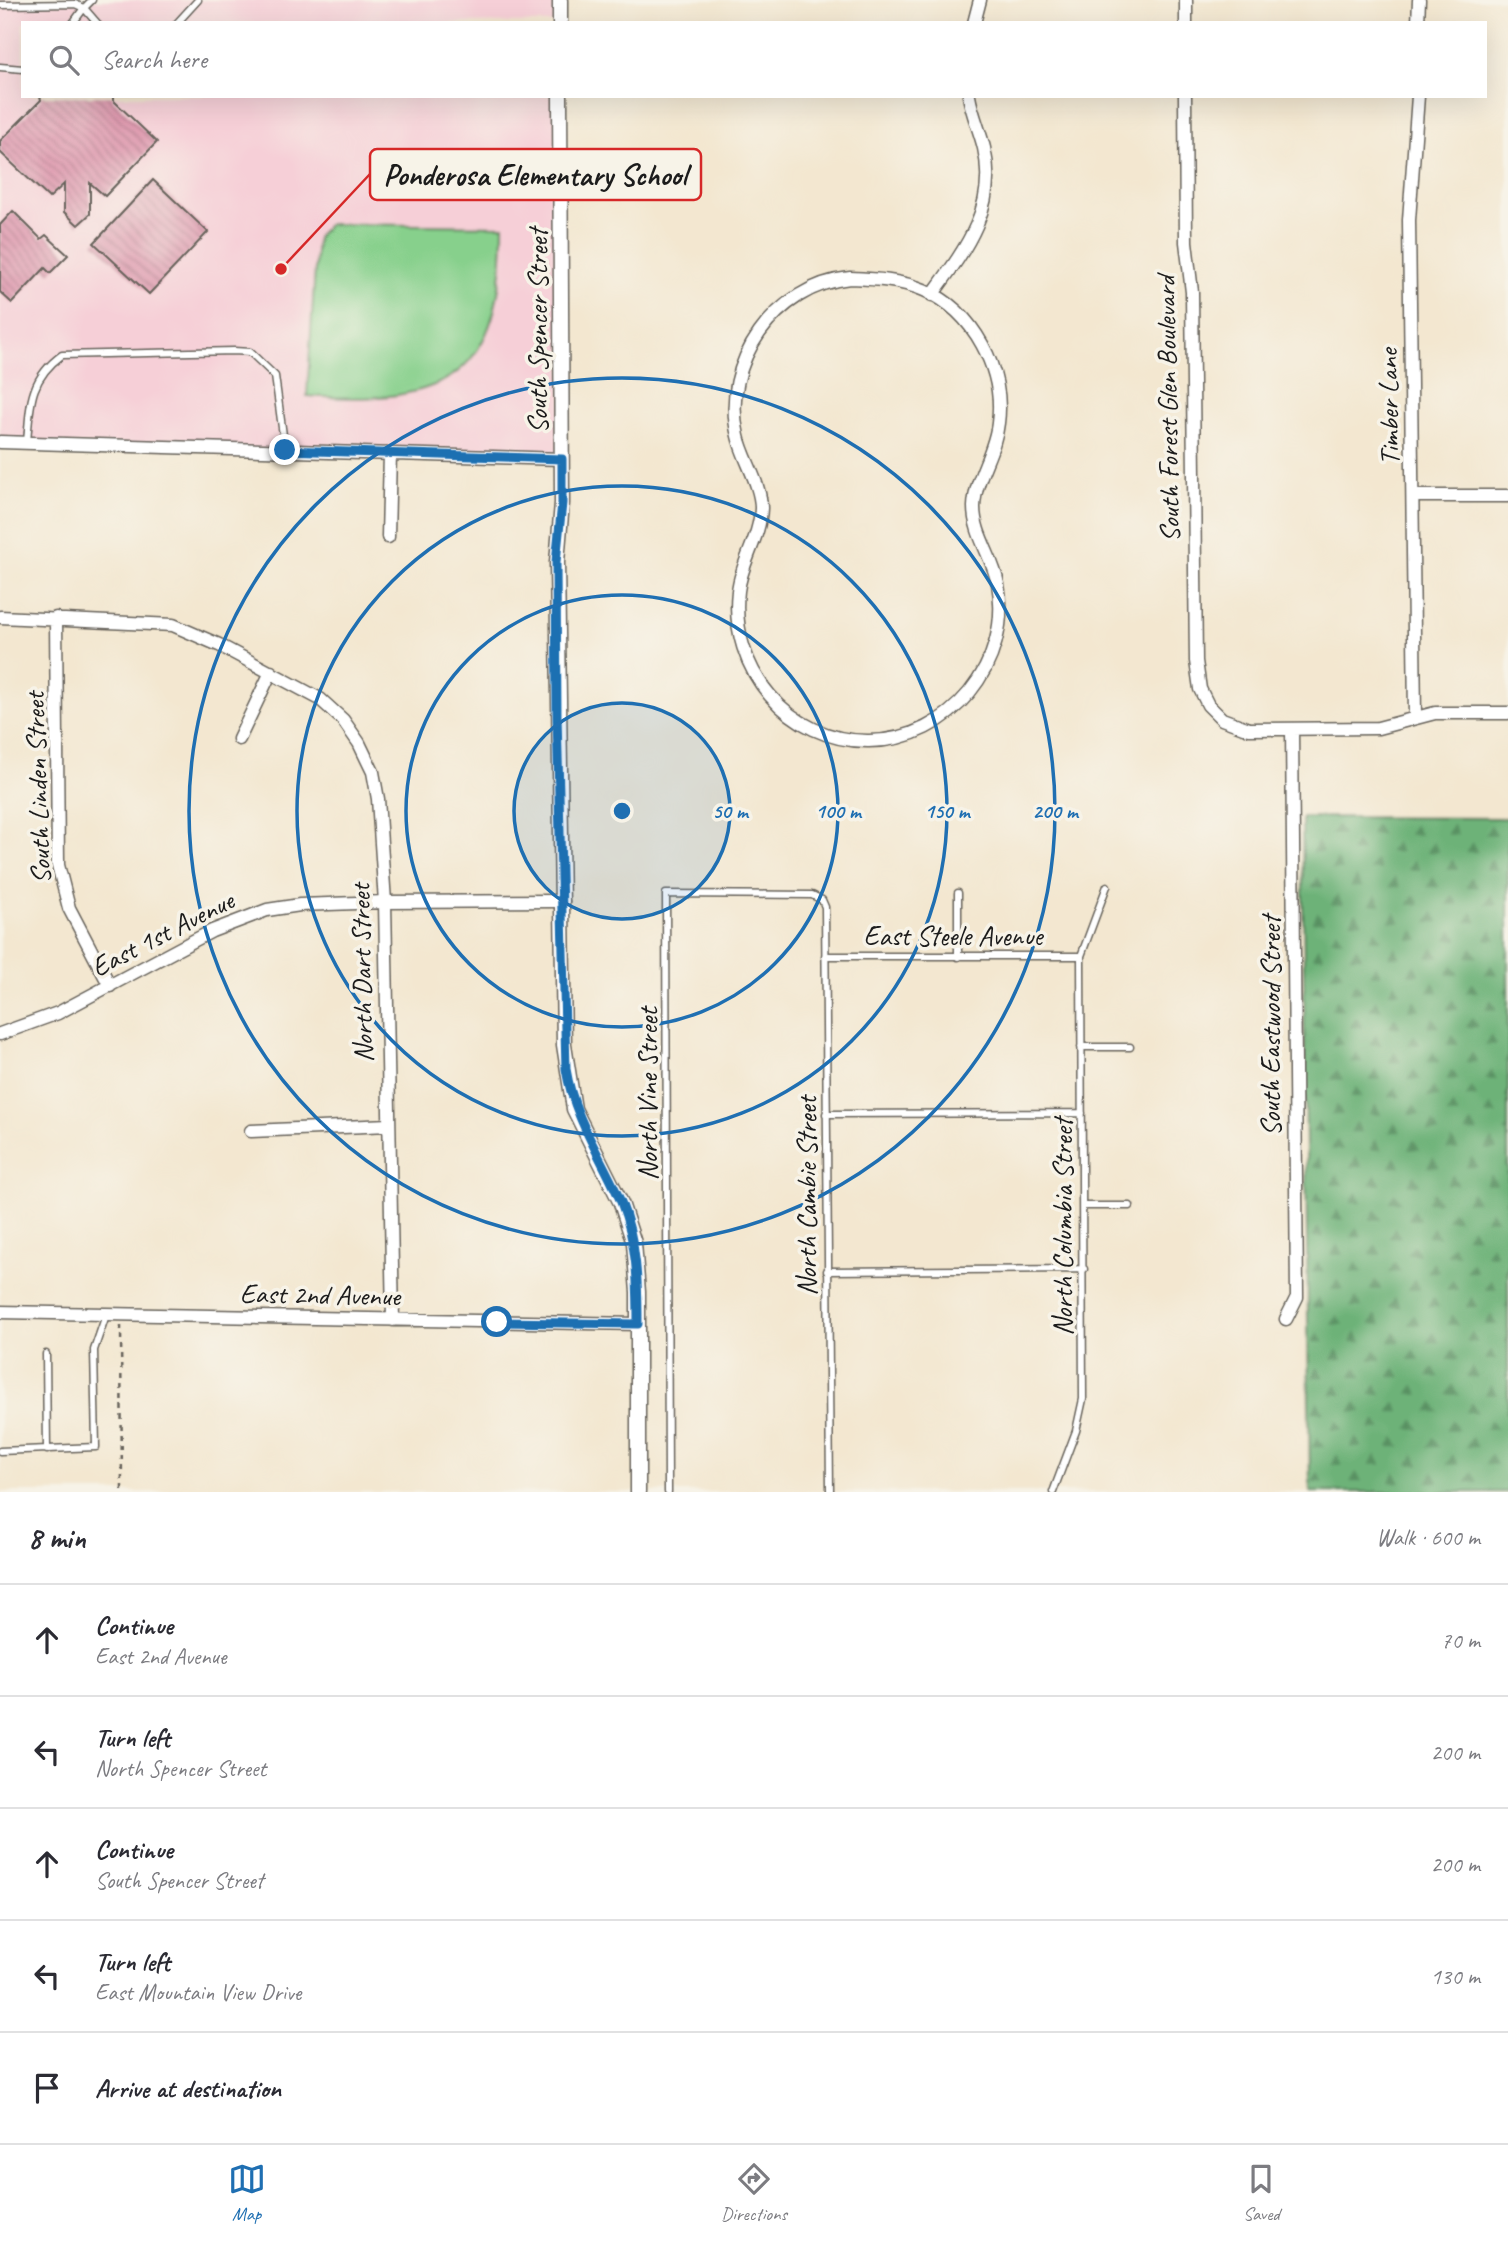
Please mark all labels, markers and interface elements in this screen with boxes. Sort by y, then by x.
search box [21,21,1487,98]
icon: search [45,41,83,79]
text: Search here [101,43,207,76]
callout: Ponderosa Elementary School [370,149,701,200]
text: Ponderosa Elementary School [383,156,692,194]
street label: South Spencer Street [520,225,555,434]
street label: South Forest Glen Boulevard [1148,272,1187,542]
street label: Timber Lane [1370,346,1407,466]
route end [269,434,300,465]
street label: South Linden Street [17,689,58,885]
text: 50 m [712,798,750,824]
text: 100 m [815,798,863,824]
text: 150 m [924,798,972,824]
text: 200 m [1032,798,1080,824]
centre of rings [610,799,634,823]
street label: North Dart Street [342,881,381,1063]
street label: East 1st Avenue [85,882,241,984]
street label: South Eastwood Street [1253,912,1288,1136]
street label: East Steele Avenue [864,918,1044,953]
street label: North Vine Street [630,1005,665,1180]
street label: North Cambie Street [789,1093,824,1296]
street label: North Columbia Street [1045,1115,1080,1336]
street label: East 2nd Avenue [240,1276,402,1313]
route start [481,1306,512,1337]
text: 8 min [28,1519,85,1557]
text: Walk · 600 m [1376,1523,1480,1552]
text: Continue [95,1609,173,1642]
icon: ahead [28,1621,66,1659]
text: 70 m [1441,1626,1480,1655]
text: East 2nd Avenue [95,1642,227,1671]
text: Turn left [95,1721,170,1754]
icon: left [28,1733,66,1771]
text: 200 m [1431,1738,1480,1767]
text: North Spencer Street [95,1754,266,1783]
text: Continue [95,1833,173,1866]
icon: ahead [28,1845,66,1883]
text: 200 m [1431,1850,1480,1879]
text: South Spencer Street [95,1866,263,1895]
text: Turn left [95,1945,170,1978]
icon: left [28,1957,66,1995]
text: 130 m [1431,1962,1480,1991]
text: East Mountain View Drive [95,1978,301,2007]
icon: arrive [28,2069,66,2107]
text: Arrive at destination [95,2072,281,2105]
tab: Map [228,2160,266,2226]
tab: Directions [721,2160,787,2226]
tab: Saved [1242,2160,1280,2226]

